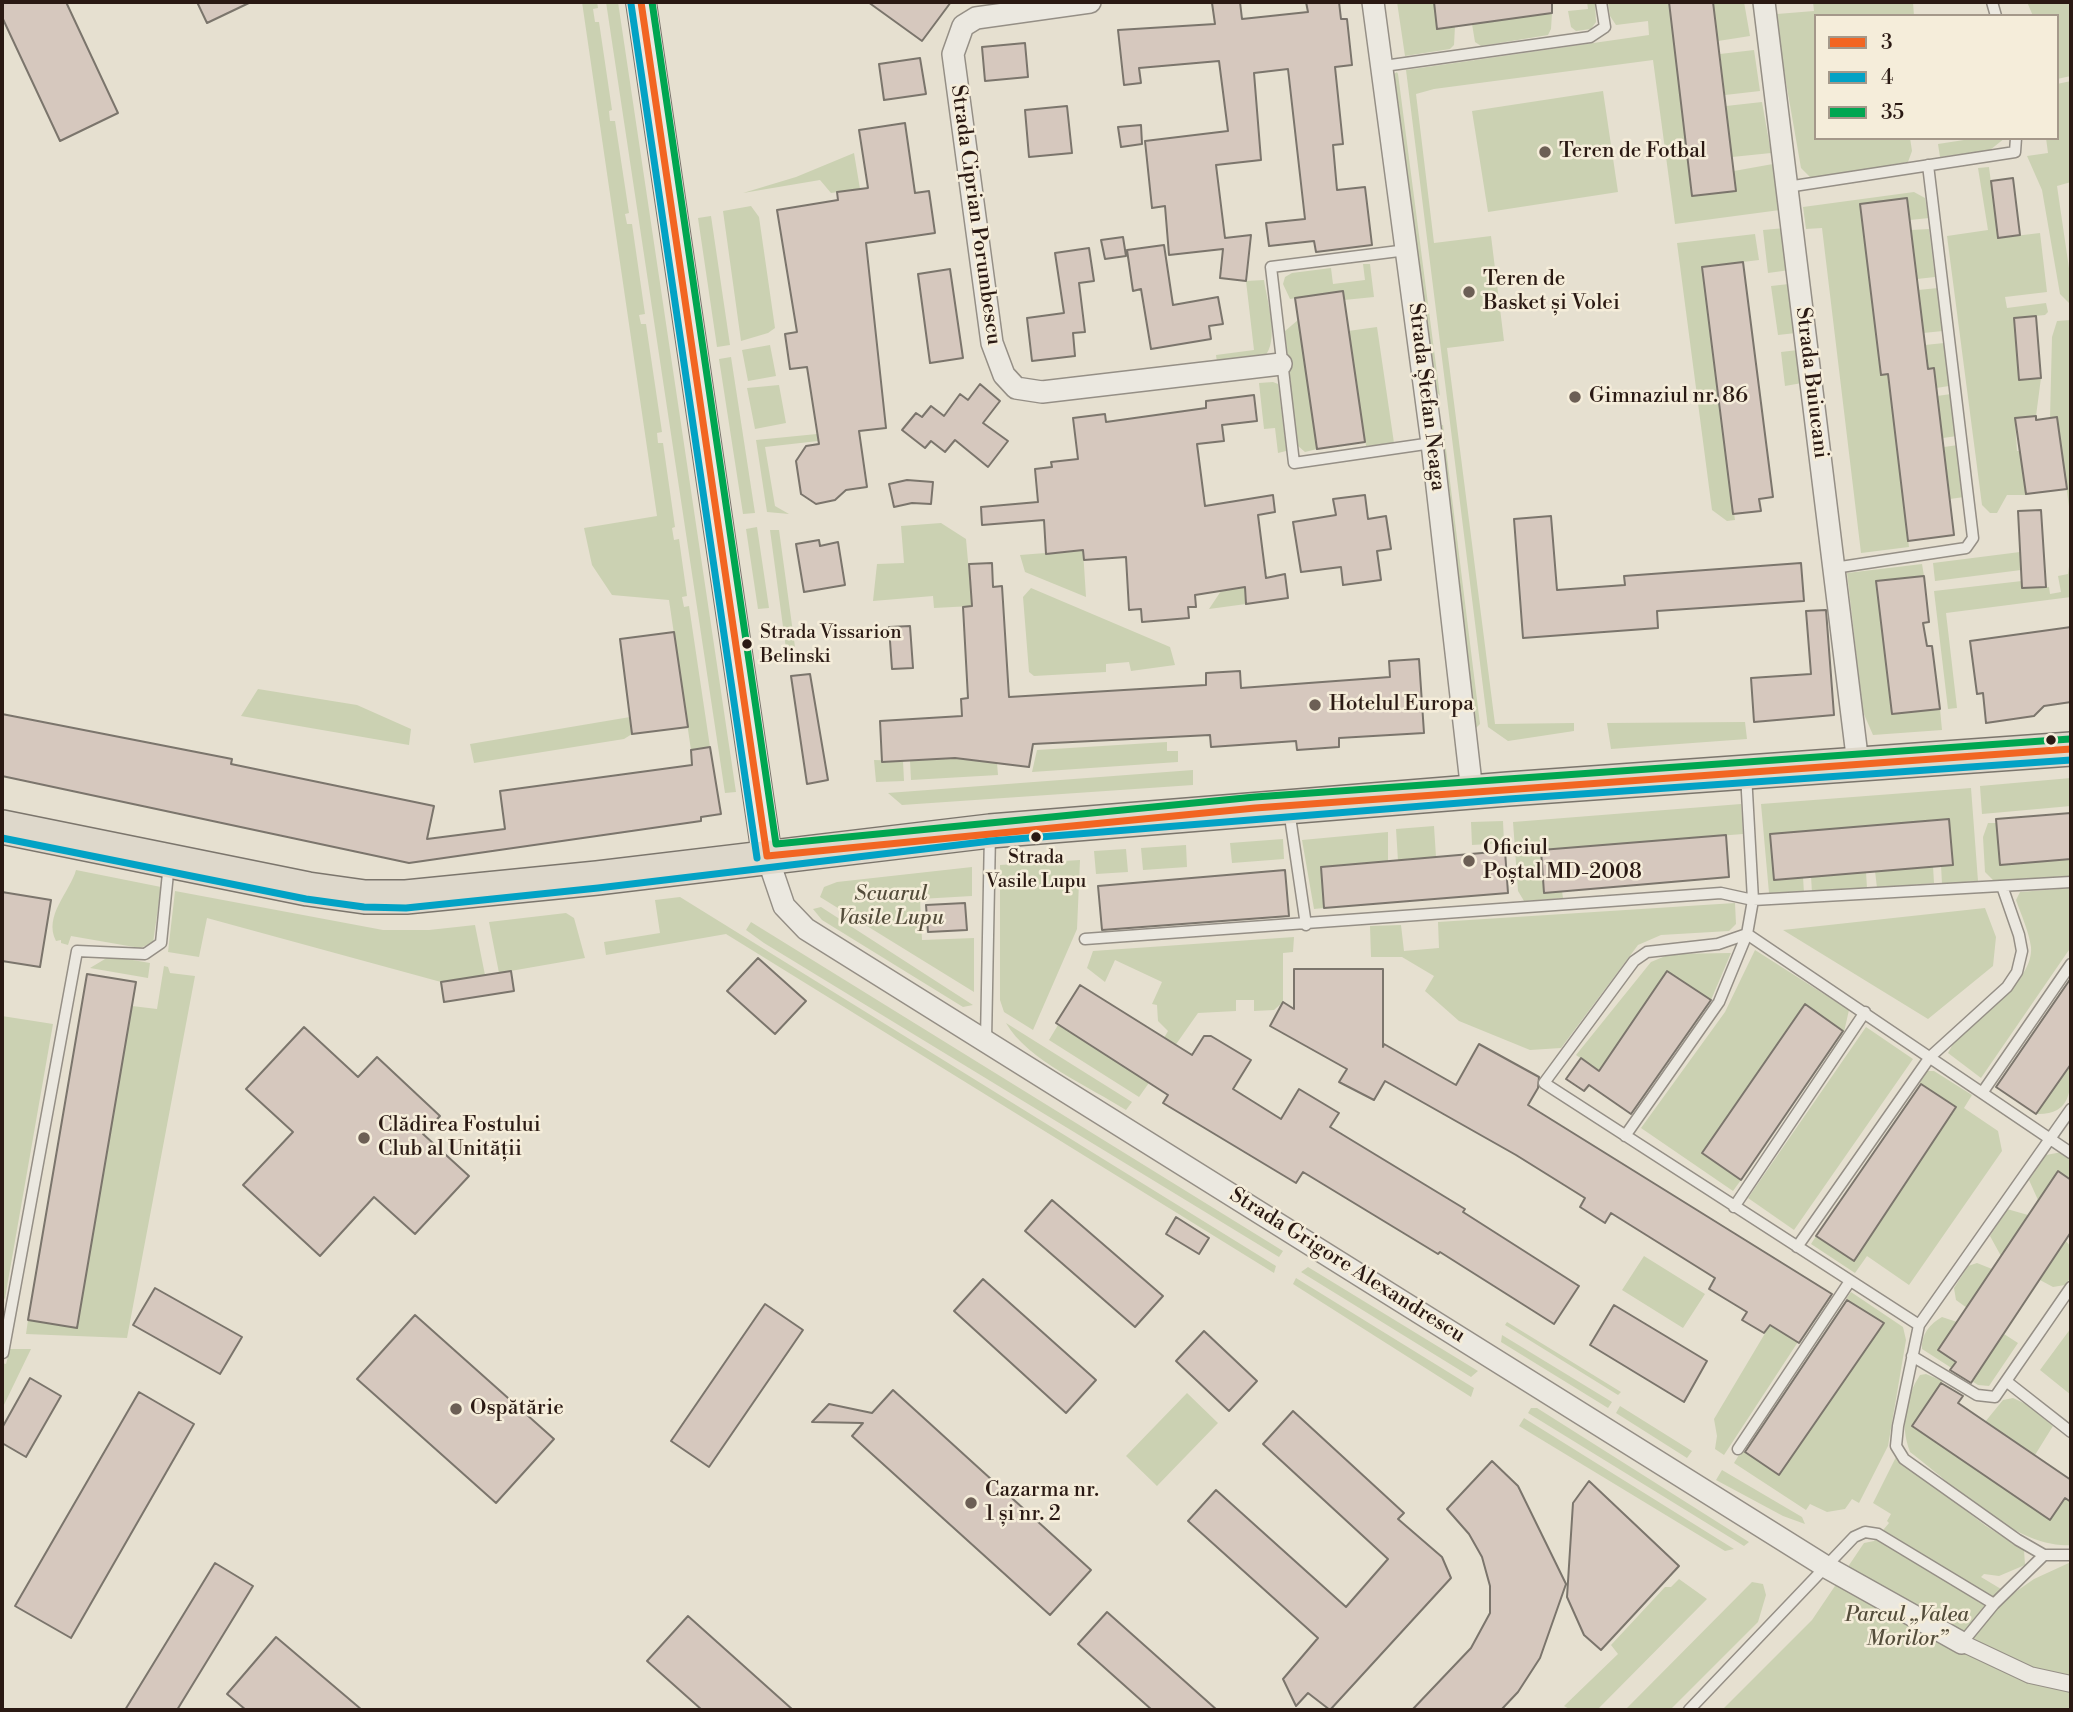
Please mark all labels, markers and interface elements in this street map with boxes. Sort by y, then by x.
legend [1814,14,2059,140]
text: 3 [1881,30,1893,56]
text: 4 [1881,65,1894,91]
street label: Strada Ciprian Porumbescu [944,83,1006,347]
text: 35 [1881,100,1904,126]
place label: Teren de Fotbal [1559,139,1706,165]
marker: Teren de Fotbal [1537,144,1553,160]
place label: Teren de Basket și Volei [1483,267,1620,317]
marker: Teren de Basket și Volei [1461,284,1477,300]
street label: Strada Ștefan Neaga [1402,302,1450,492]
street label: Strada Buiucani [1789,306,1833,460]
place label: Gimnaziul nr. 86 [1589,384,1748,410]
marker: Gimnaziul nr. 86 [1567,389,1583,405]
place label: Strada Vissarion Belinski [760,622,902,666]
marker: Strada Vissarion Belinski [740,637,754,651]
place label: Hotelul Europa [1329,692,1474,718]
marker: Hotelul Europa [1307,697,1323,713]
unlabelled marker [2044,733,2058,747]
marker: Strada Vasile Lupu [1029,830,1043,844]
place label: Oficiul Poștal MD-2008 [1483,836,1642,886]
place label: Strada Vasile Lupu [986,847,1086,891]
marker: Oficiul Poștal MD-2008 [1461,853,1477,869]
park label: Scuarul Vasile Lupu [838,882,944,932]
place label: Clădirea Fostului Club al Unității [378,1113,541,1163]
marker: Clădirea Fostului Club al Unității [356,1130,372,1146]
street label: Strada Grigore Alexandrescu [1225,1183,1469,1349]
place label: Ospătărie [470,1396,564,1422]
marker: Ospătărie [448,1401,464,1417]
place label: Cazarma nr. 1 și nr. 2 [985,1478,1099,1528]
marker: Cazarma nr. 1 și nr. 2 [963,1495,979,1511]
park label: Parcul „Valea Morilor” [1845,1603,1969,1653]

